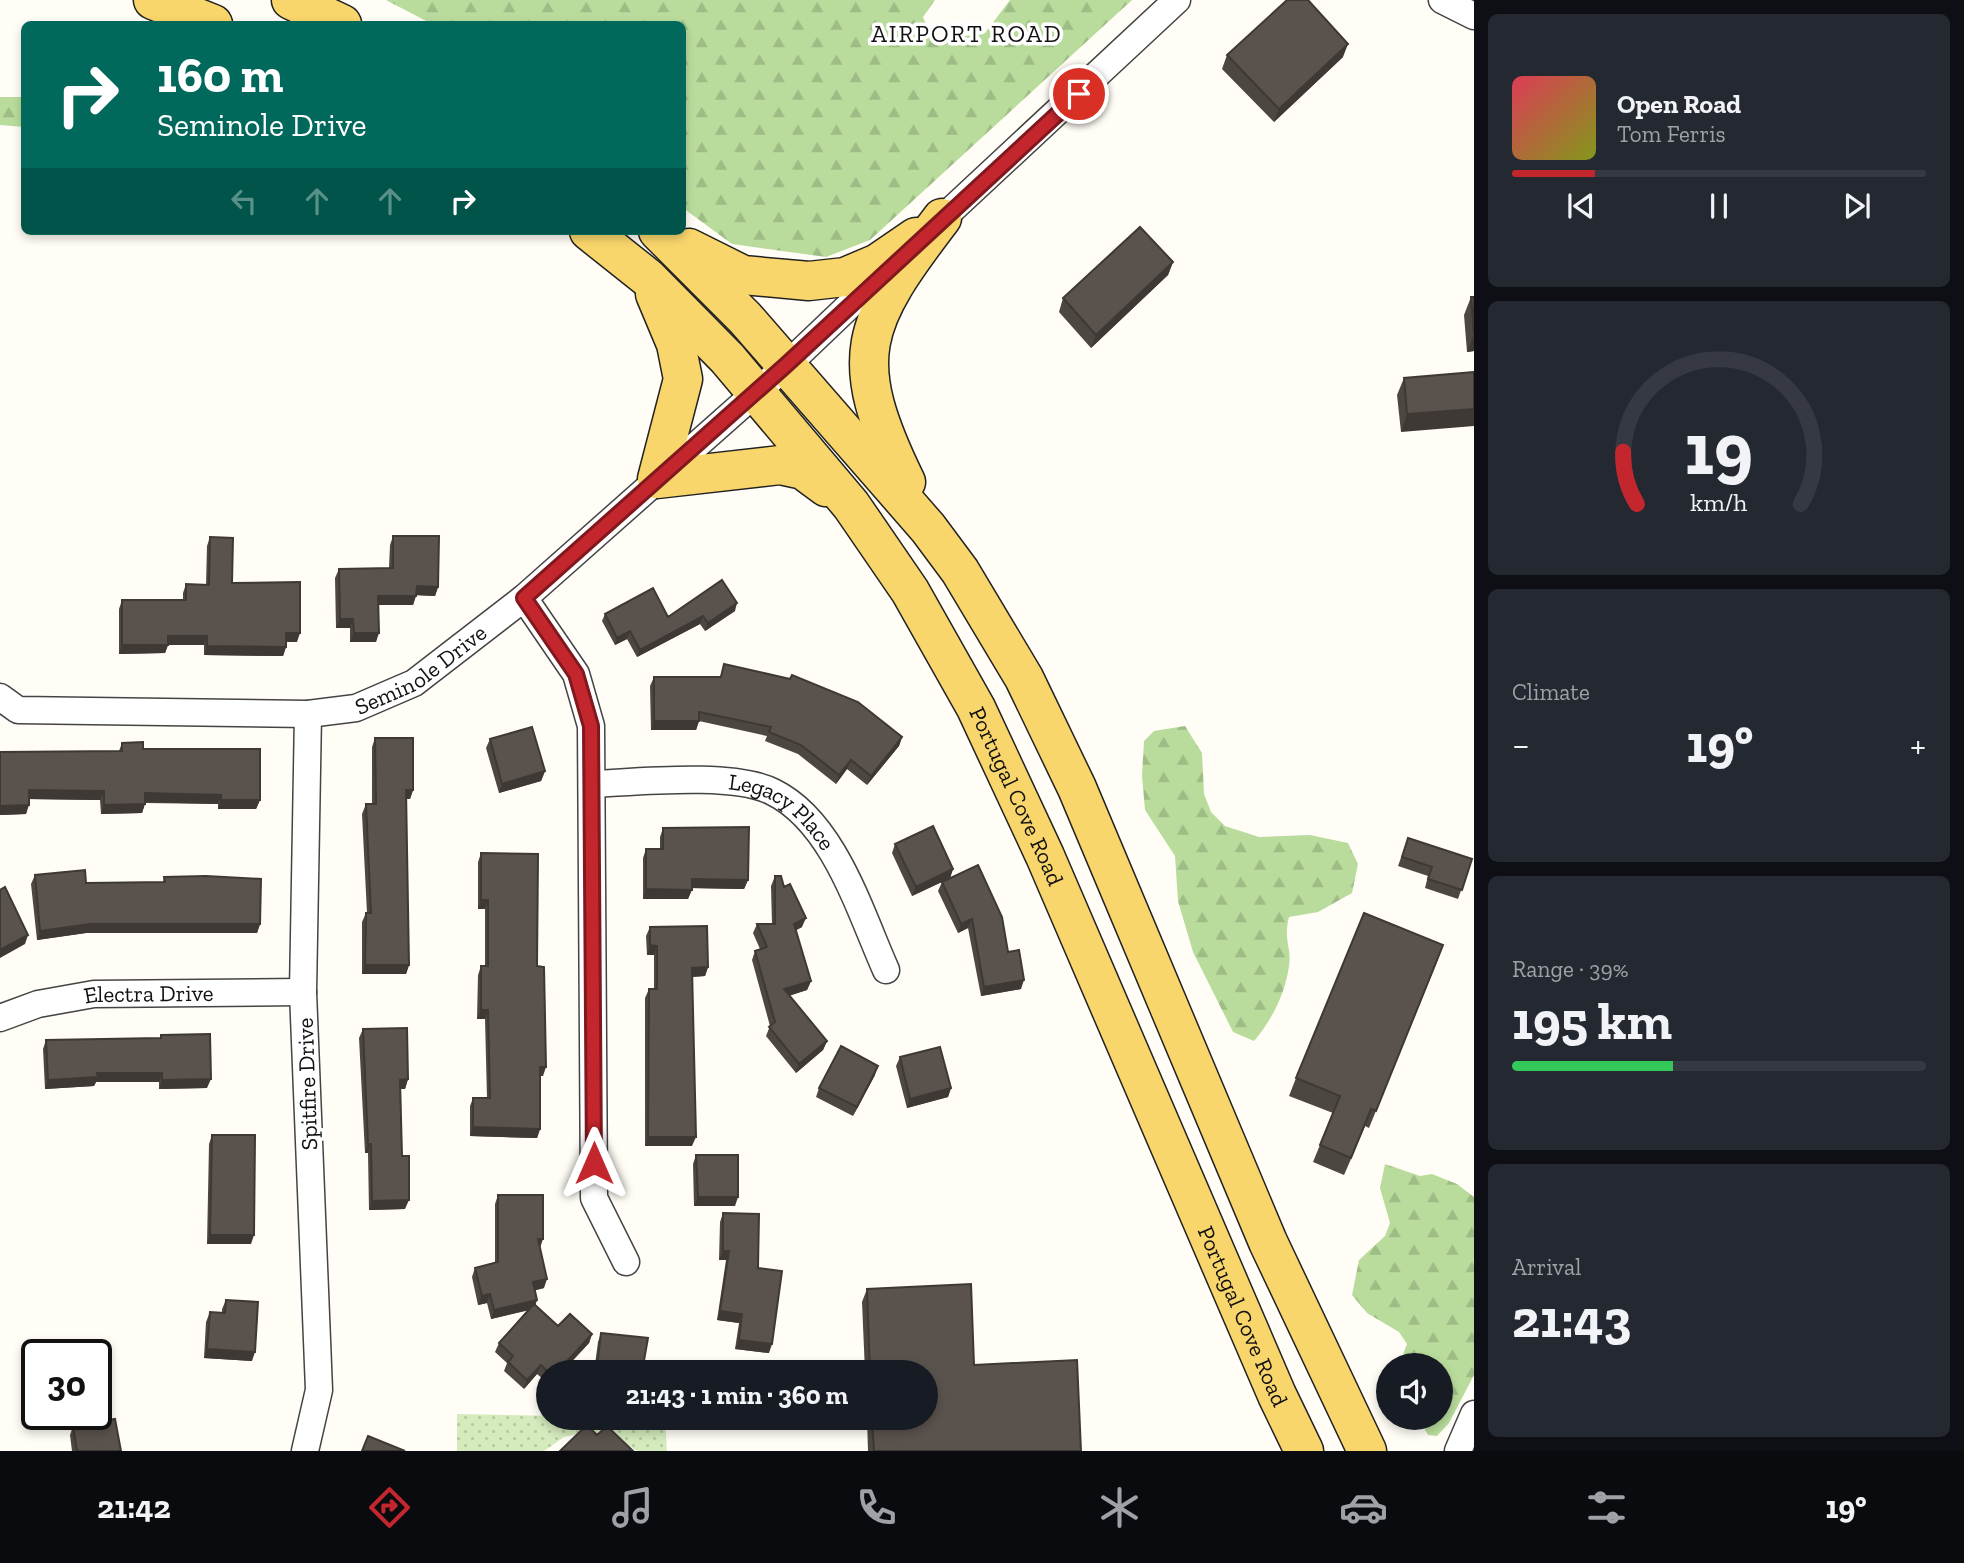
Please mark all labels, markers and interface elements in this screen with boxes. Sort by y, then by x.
district label: AIRPORT ROAD [871,19,1063,48]
text: 160 m [157,46,283,105]
icon: right [42,49,133,140]
pin [1049,64,1109,124]
icon: arrive [1060,75,1098,113]
text: Open Road [1617,88,1741,120]
text: Seminole Drive [157,106,367,144]
text: Tom Ferris [1617,120,1726,148]
icon: left [225,182,263,220]
icon: ahead [298,182,336,220]
icon: ahead [371,182,409,220]
icon: right [444,182,482,220]
icon: previous [1562,187,1600,225]
icon: pause [1700,187,1738,225]
icon: next [1838,187,1876,225]
text: 19 [1685,406,1753,494]
text: km/h [1690,487,1748,517]
street label: Seminole Drive [350,618,492,721]
text: Climate [1512,678,1590,706]
street label: Portugal Cove Road [963,702,1070,890]
text: 19° [1686,713,1753,775]
text: − [1512,722,1530,768]
text: + [1910,722,1926,768]
street label: Legacy Place [727,767,841,855]
text: Range · 39% [1512,955,1629,983]
street label: Electra Drive [81,979,214,1010]
text: 195 km [1512,990,1672,1052]
street label: Spitfire Drive [291,1017,323,1151]
position arrow [557,1126,631,1200]
street label: Portugal Cove Road [1192,1222,1295,1411]
text: Arrival [1512,1253,1581,1281]
text: 21:43 [1512,1288,1631,1350]
speed limit sign: 30 [21,1339,112,1430]
map controls [1376,1353,1453,1430]
button: sound [1376,1353,1453,1430]
text: 21:43 · 1 min · 360 m [626,1379,848,1411]
icon: directions [365,1483,414,1532]
icon: music [608,1483,657,1532]
icon: phone [852,1483,901,1532]
icon: climate [1095,1483,1144,1532]
icon: car [1339,1483,1388,1532]
icon: filters [1582,1483,1631,1532]
text: 21:42 [97,1488,171,1526]
text: 19° [1825,1488,1867,1526]

